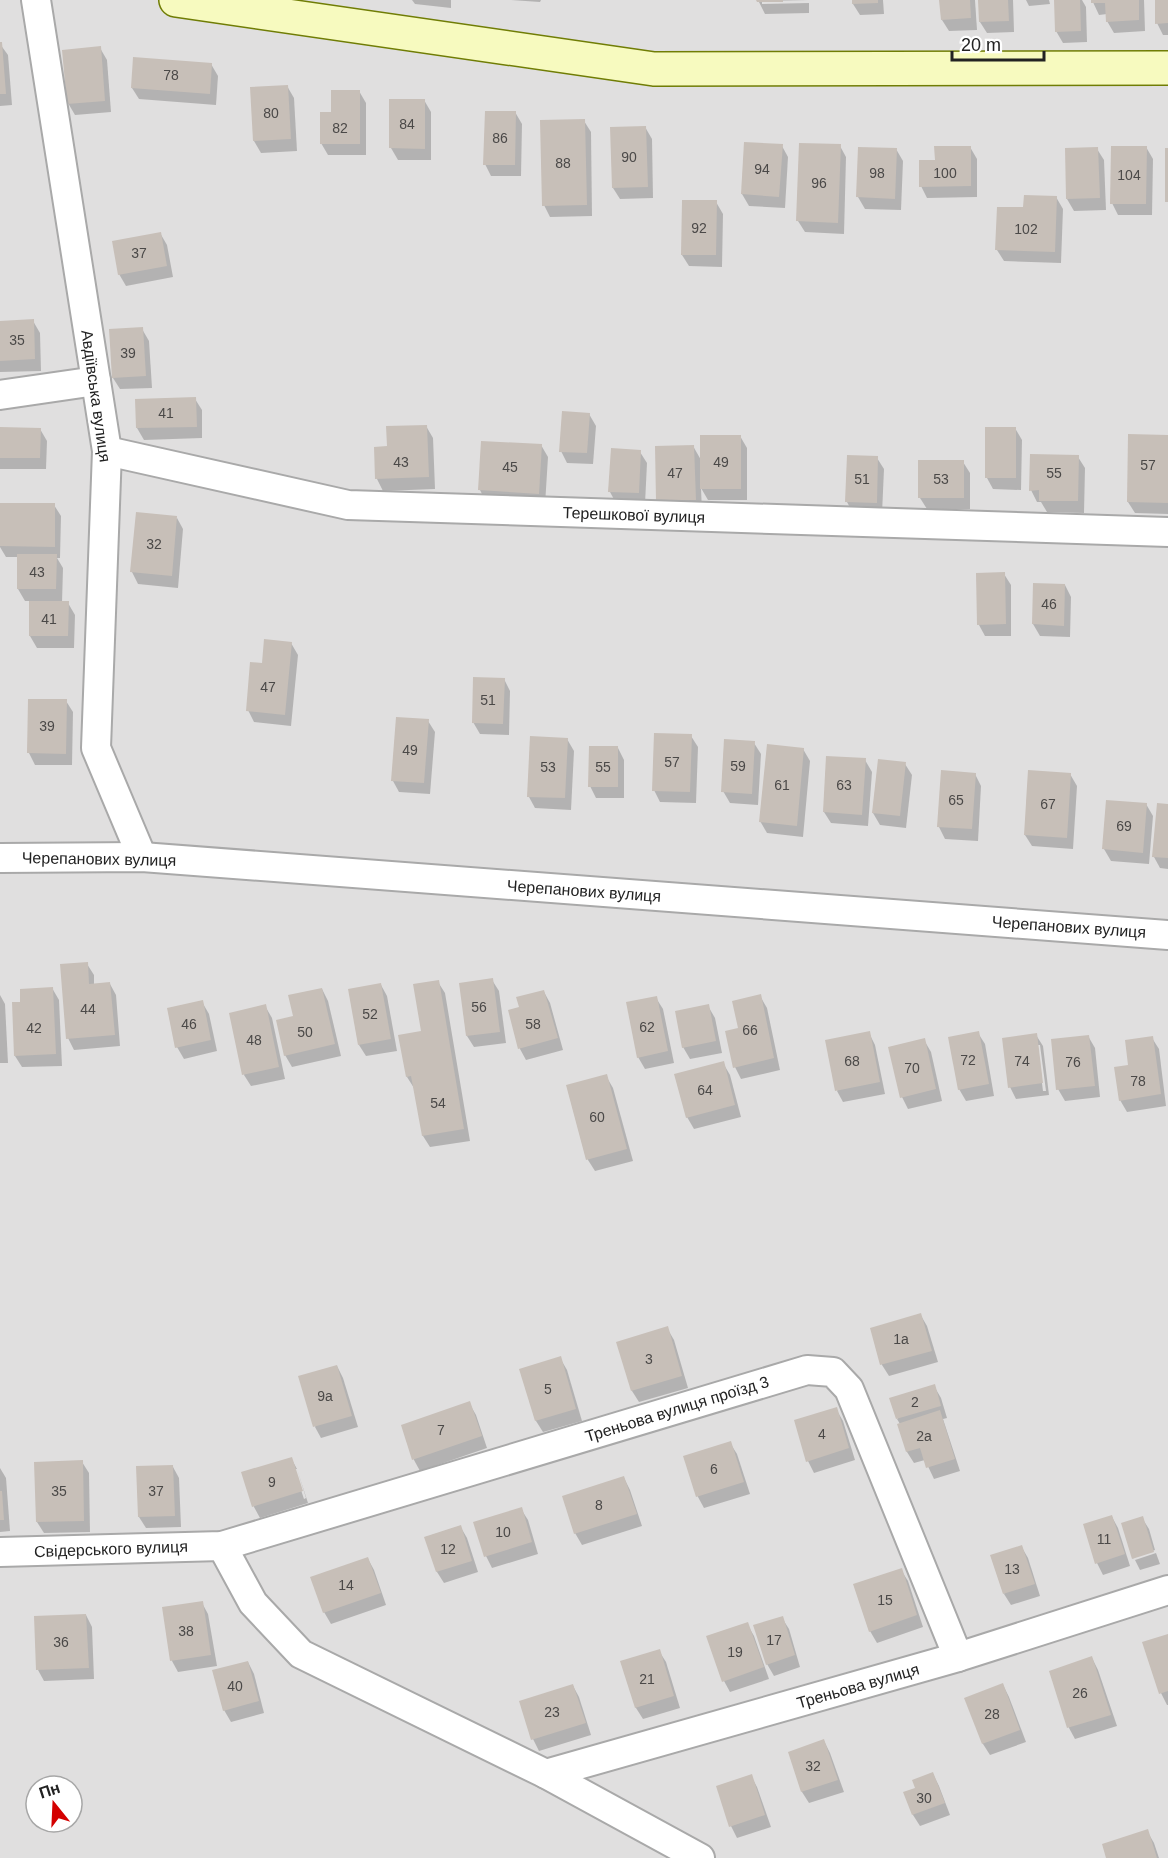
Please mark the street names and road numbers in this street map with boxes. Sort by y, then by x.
street label: Авдіївська вулиця [78,329,114,463]
street label: Терешкової вулиця [562,504,706,526]
street label: Черепанових вулиця [22,849,176,869]
street label: Черепанових вулиця [506,877,662,905]
street label: Черепанових вулиця [991,913,1147,941]
street label: Треньова вулиця проїзд 3 [583,1373,771,1445]
street label: Свiдерського вулиця [34,1538,188,1560]
street label: Треньова вулиця [795,1660,921,1712]

